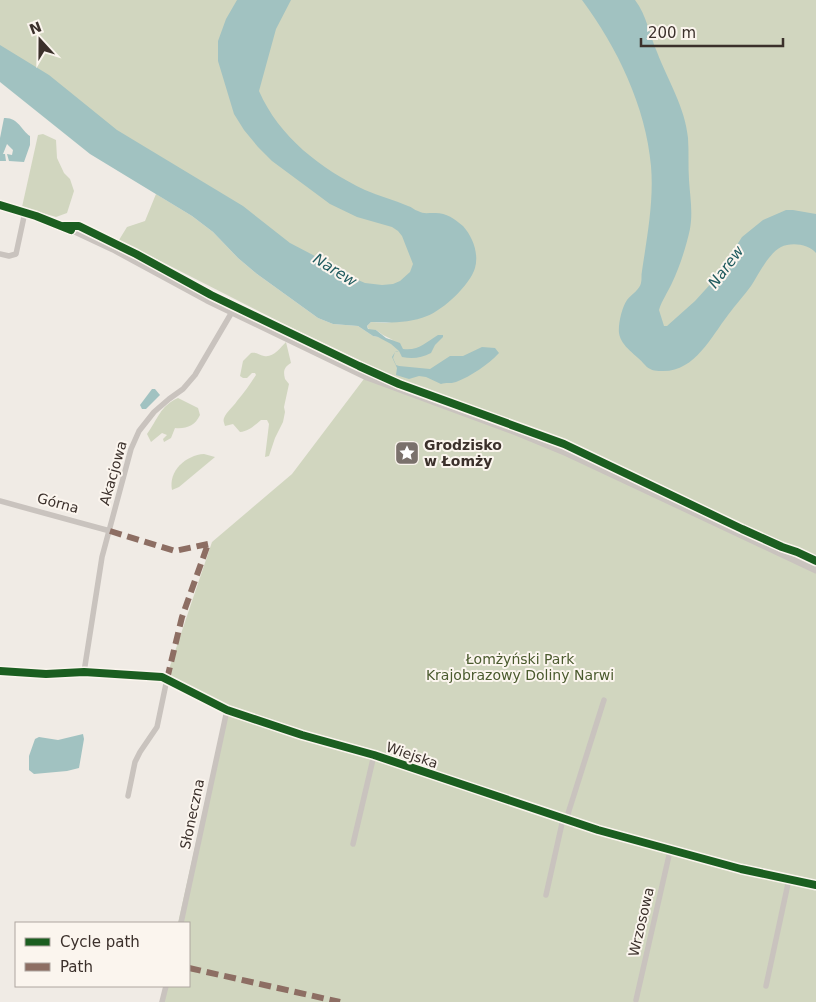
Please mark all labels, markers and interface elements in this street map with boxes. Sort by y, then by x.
north arrow [15,15,65,65]
scale bar [641,15,784,47]
text: N [27,18,44,37]
text: 200 m [648,24,696,42]
water label: Narew [704,242,748,292]
water label: Narew [310,250,361,291]
place label: Grodzisko w Łomży [424,437,502,469]
street label: Akacjowa [96,439,130,507]
place icon: Grodzisko w Łomży [394,440,420,466]
street label: Górna [35,490,81,516]
park label: Łomżyński Park Krajobrazowy Doliny Narwi [426,651,614,683]
street label: Wiejska [384,739,440,771]
street label: Słoneczna [177,777,207,851]
street label: Wrzosowa [625,886,657,958]
legend [15,922,190,987]
text: Cycle path [60,933,140,951]
text: Path [60,958,93,976]

